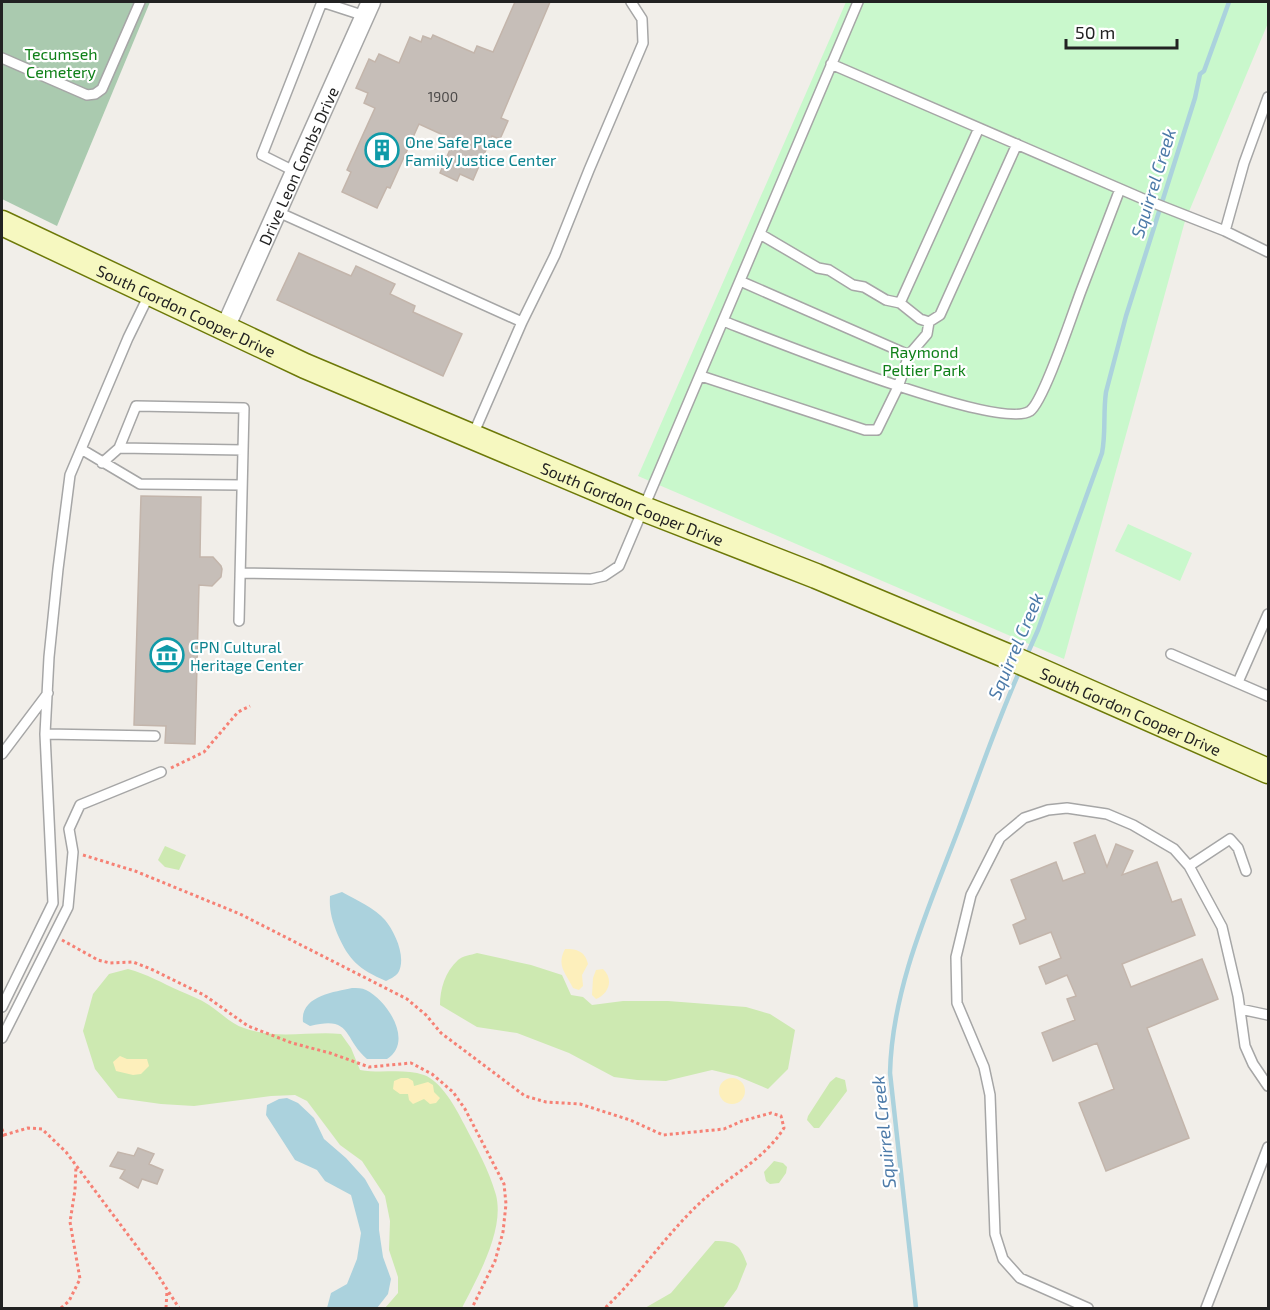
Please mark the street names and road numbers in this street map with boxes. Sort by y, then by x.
street label: Drive Leon Combs Drive [254,83,341,248]
street label: South Gordon Cooper Drive [94,260,279,360]
street label: South Gordon Cooper Drive [538,457,726,549]
street label: South Gordon Cooper Drive [1038,662,1224,759]

